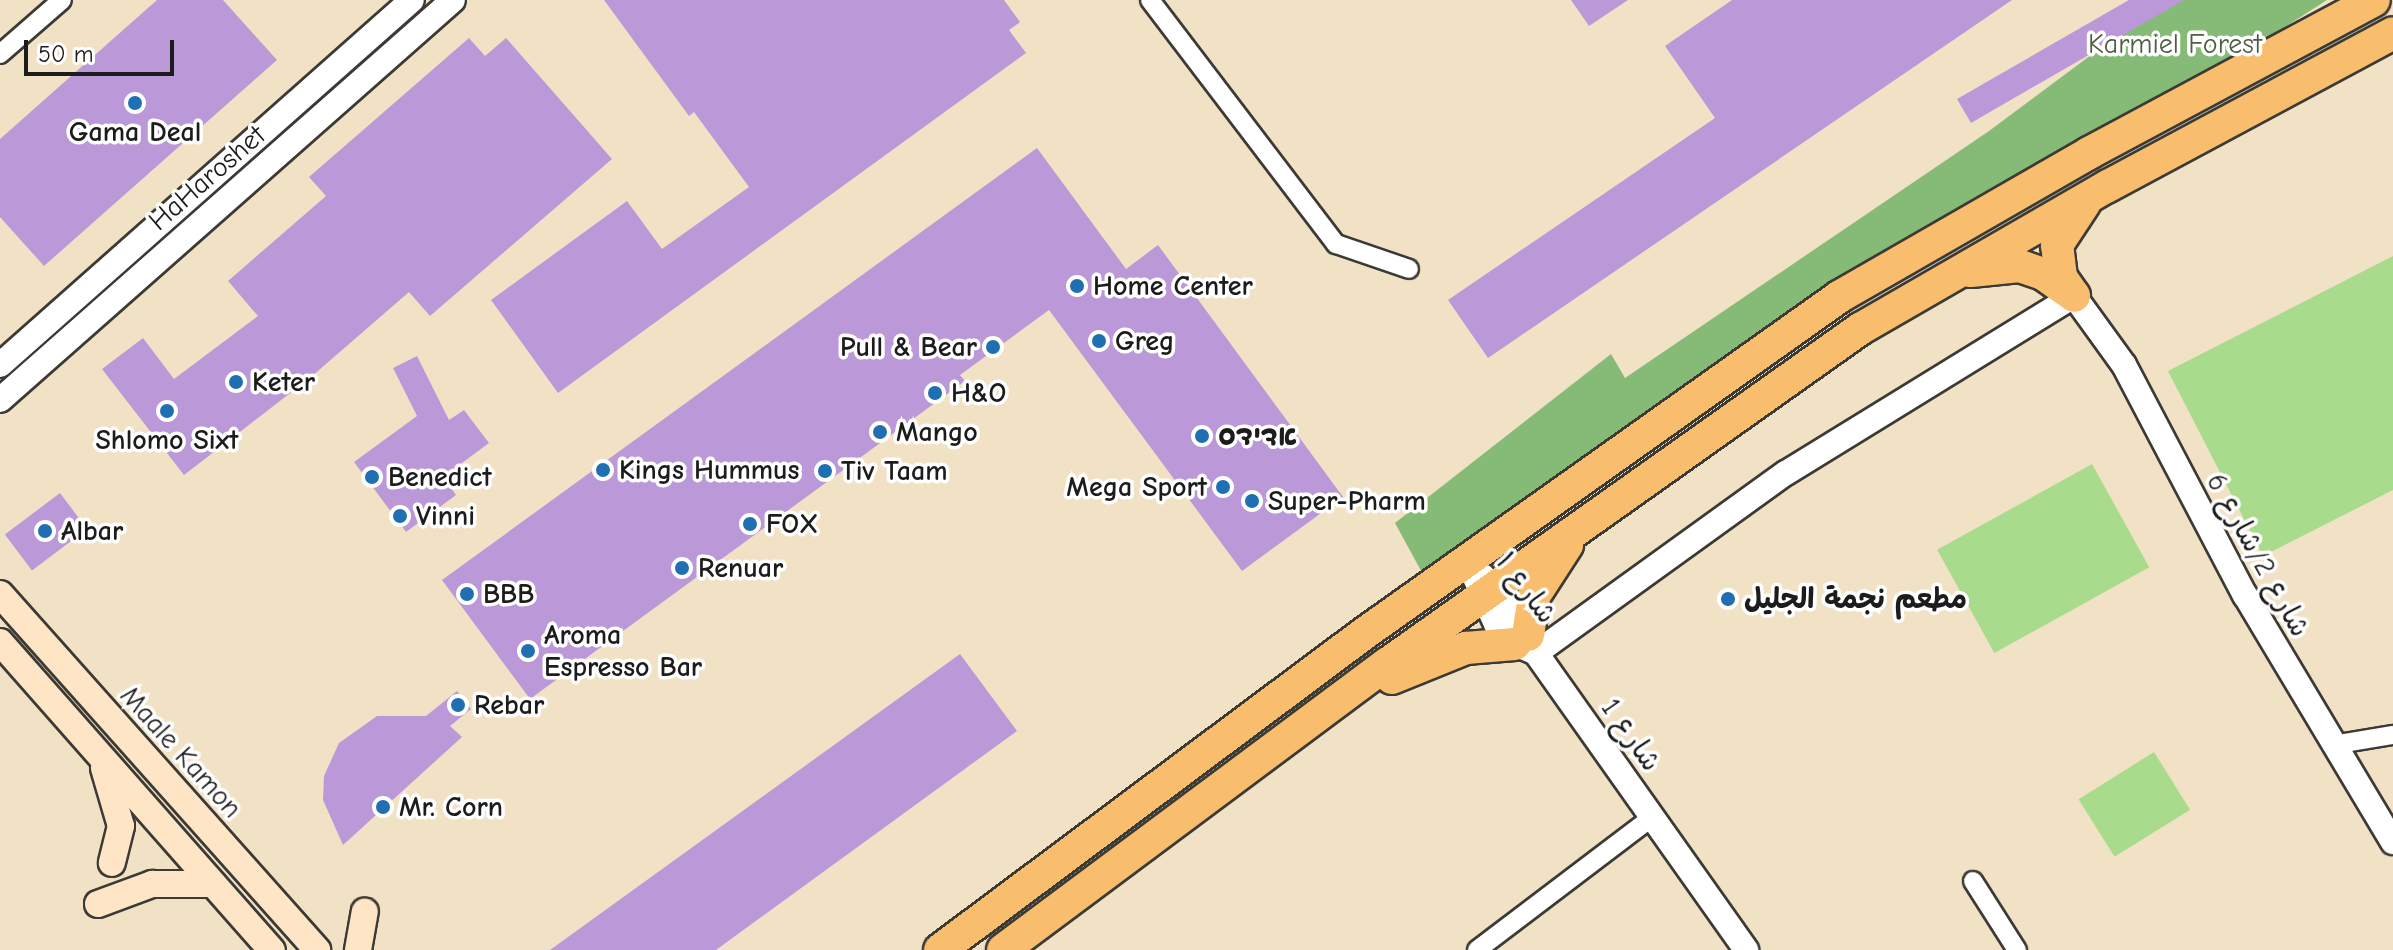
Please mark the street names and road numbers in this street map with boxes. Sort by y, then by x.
street label: HaHaroshet [142,118,272,238]
street label: شارع 2/شارع 6 [2199,467,2317,643]
street label: شارع ١ [1488,546,1564,630]
street label: Maale Kamon [113,679,249,825]
street label: شارع 1 [1594,692,1668,778]

